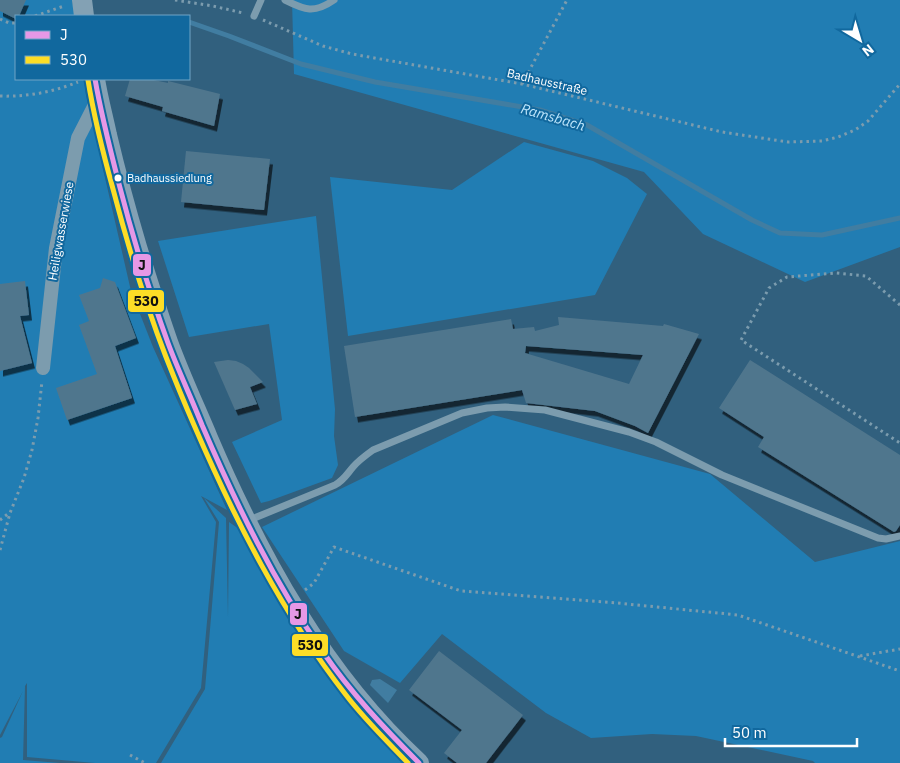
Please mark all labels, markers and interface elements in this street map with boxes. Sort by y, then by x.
legend [15,15,190,80]
north arrow [835,15,885,65]
text: J [60,25,68,44]
text: N [858,40,878,60]
text: 530 [60,50,87,69]
street label: Badhausstraße [505,65,589,98]
water label: Ramsbach [519,99,587,135]
place label: Badhaussiedlung [127,171,212,185]
marker: Badhaussiedlung [113,173,123,183]
street label: Heiligwasserwiese [44,180,77,282]
line badge: J [132,253,152,277]
text: J [138,256,146,274]
line badge: 530 [127,289,165,313]
text: 530 [133,292,159,310]
line badge: J [289,602,308,626]
text: J [294,605,302,623]
line badge: 530 [291,633,329,657]
text: 530 [297,636,323,654]
scale bar [725,716,858,748]
text: 50 m [732,723,767,742]

